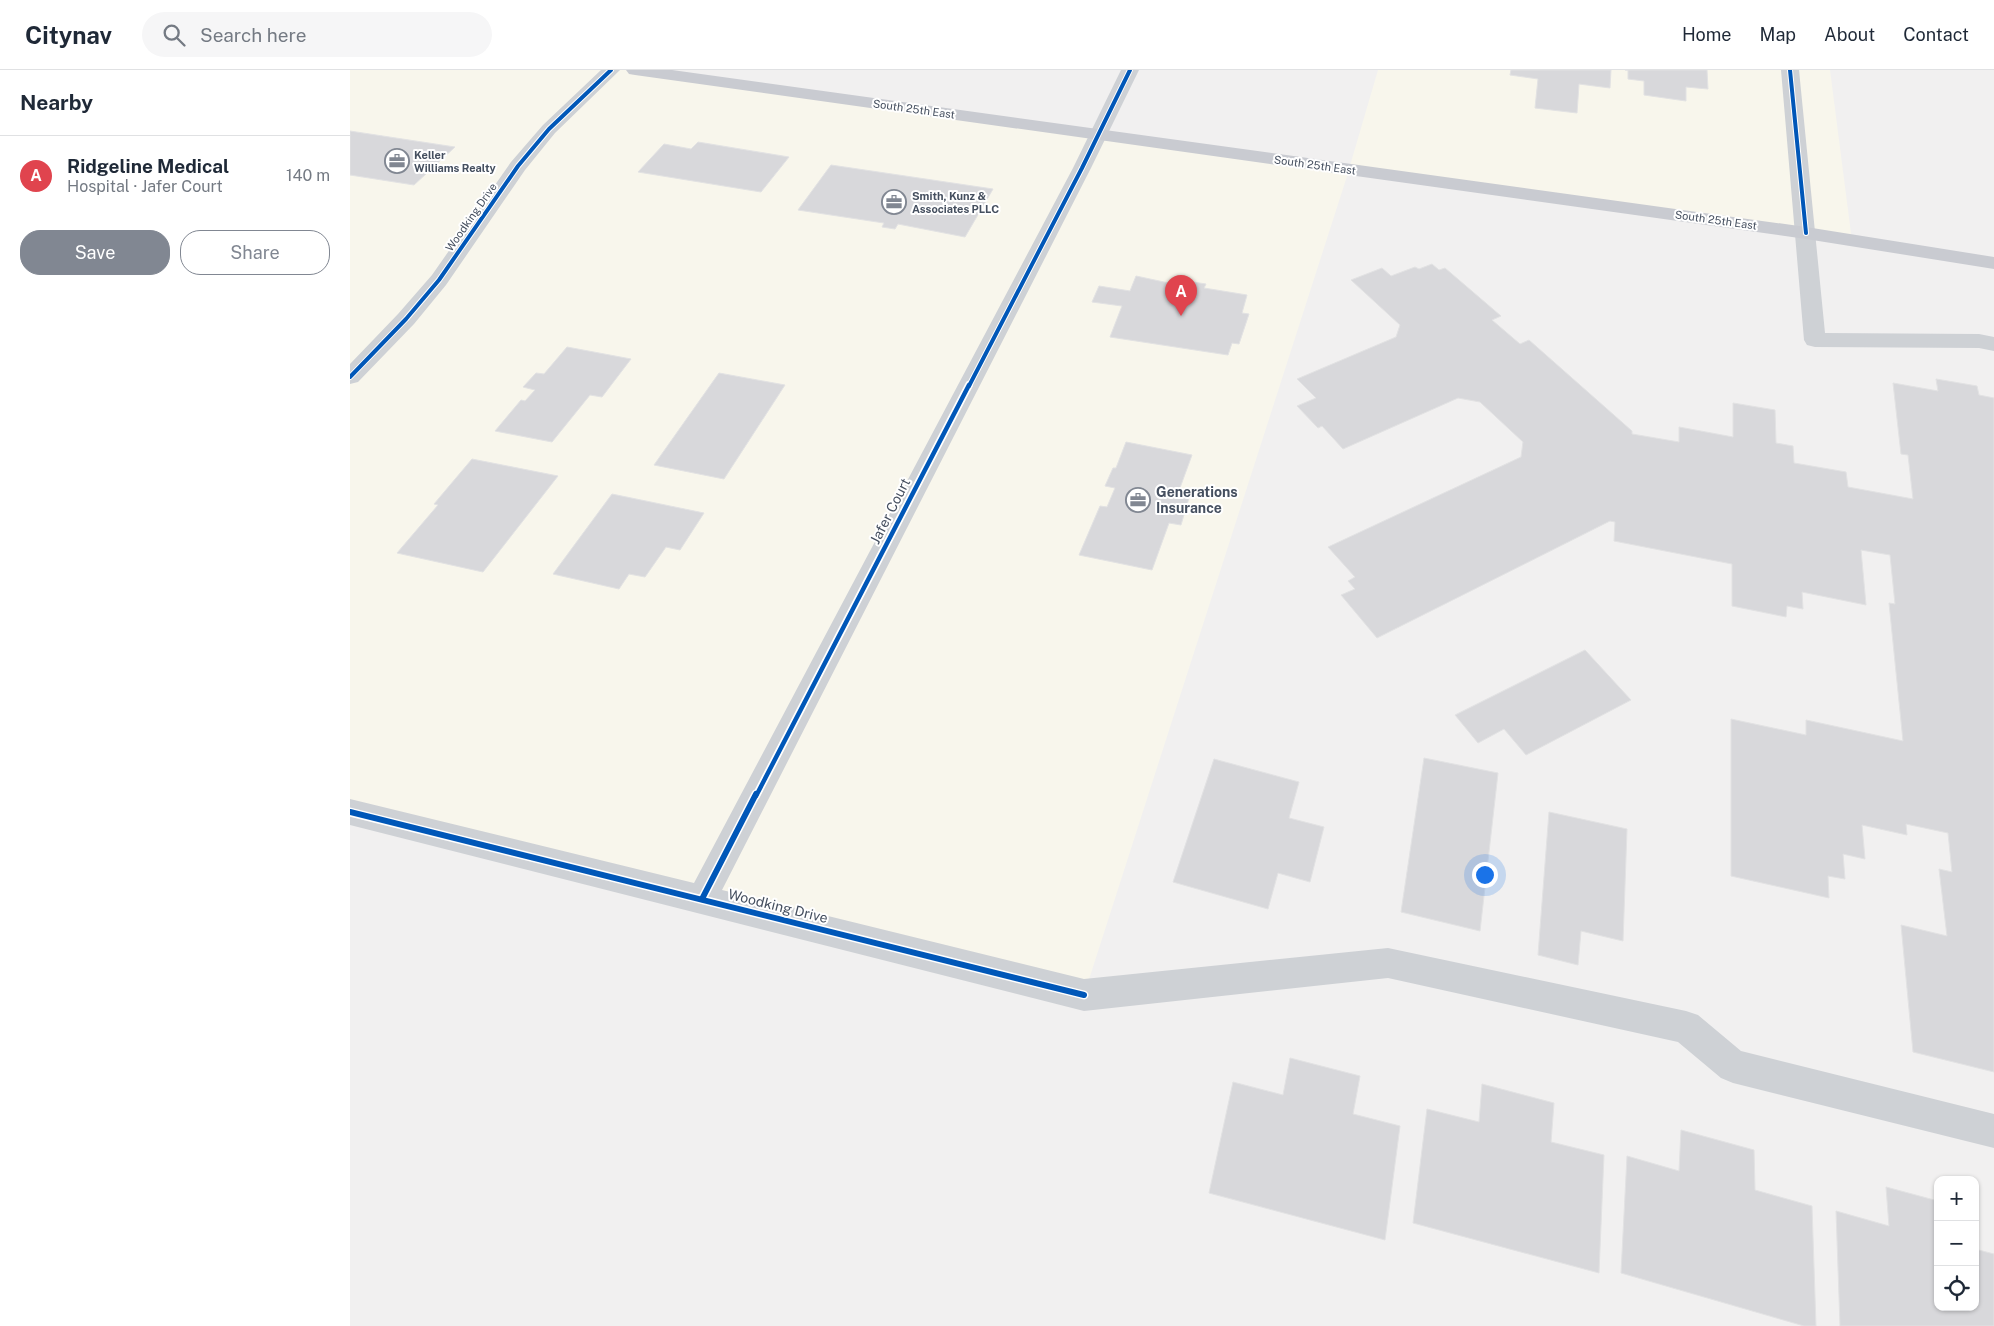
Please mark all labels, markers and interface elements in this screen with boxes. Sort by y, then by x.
search box [142,12,492,57]
text: Citynav [25,21,112,49]
icon: search [160,21,188,49]
text: Search here [200,24,307,46]
text: Home [1682,24,1732,45]
text: Map [1760,24,1796,45]
text: About [1824,24,1875,45]
text: Contact [1903,24,1969,45]
text: Nearby [20,90,93,115]
street label: South 25th East [872,97,956,121]
office icon: Keller Williams Realty [384,148,410,174]
place label: Keller Williams Realty [414,149,497,174]
street label: South 25th East [1273,153,1357,177]
text: Ridgeline Medical [67,155,229,177]
text: A [30,166,42,185]
text: 140 m [286,166,330,185]
text: Hospital · Jafer Court [67,177,223,196]
street label: Woodking Drive [443,181,499,253]
office icon: Smith, Kunz & Associates PLLC [881,189,907,215]
place label: Smith, Kunz & Associates PLLC [912,190,999,215]
street label: South 25th East [1674,208,1758,232]
button: Save [20,230,170,275]
button: Share [180,230,330,275]
pin: A [1165,275,1197,316]
street label: Jafer Court [867,475,913,547]
place label: Generations Insurance [1156,484,1238,516]
office icon: Generations Insurance [1125,487,1151,513]
your location [1472,862,1498,888]
street label: Woodking Drive [727,886,830,926]
map controls [1934,1176,1979,1311]
button: + [1934,1176,1979,1221]
button: − [1934,1221,1979,1266]
button: locate [1934,1266,1979,1311]

